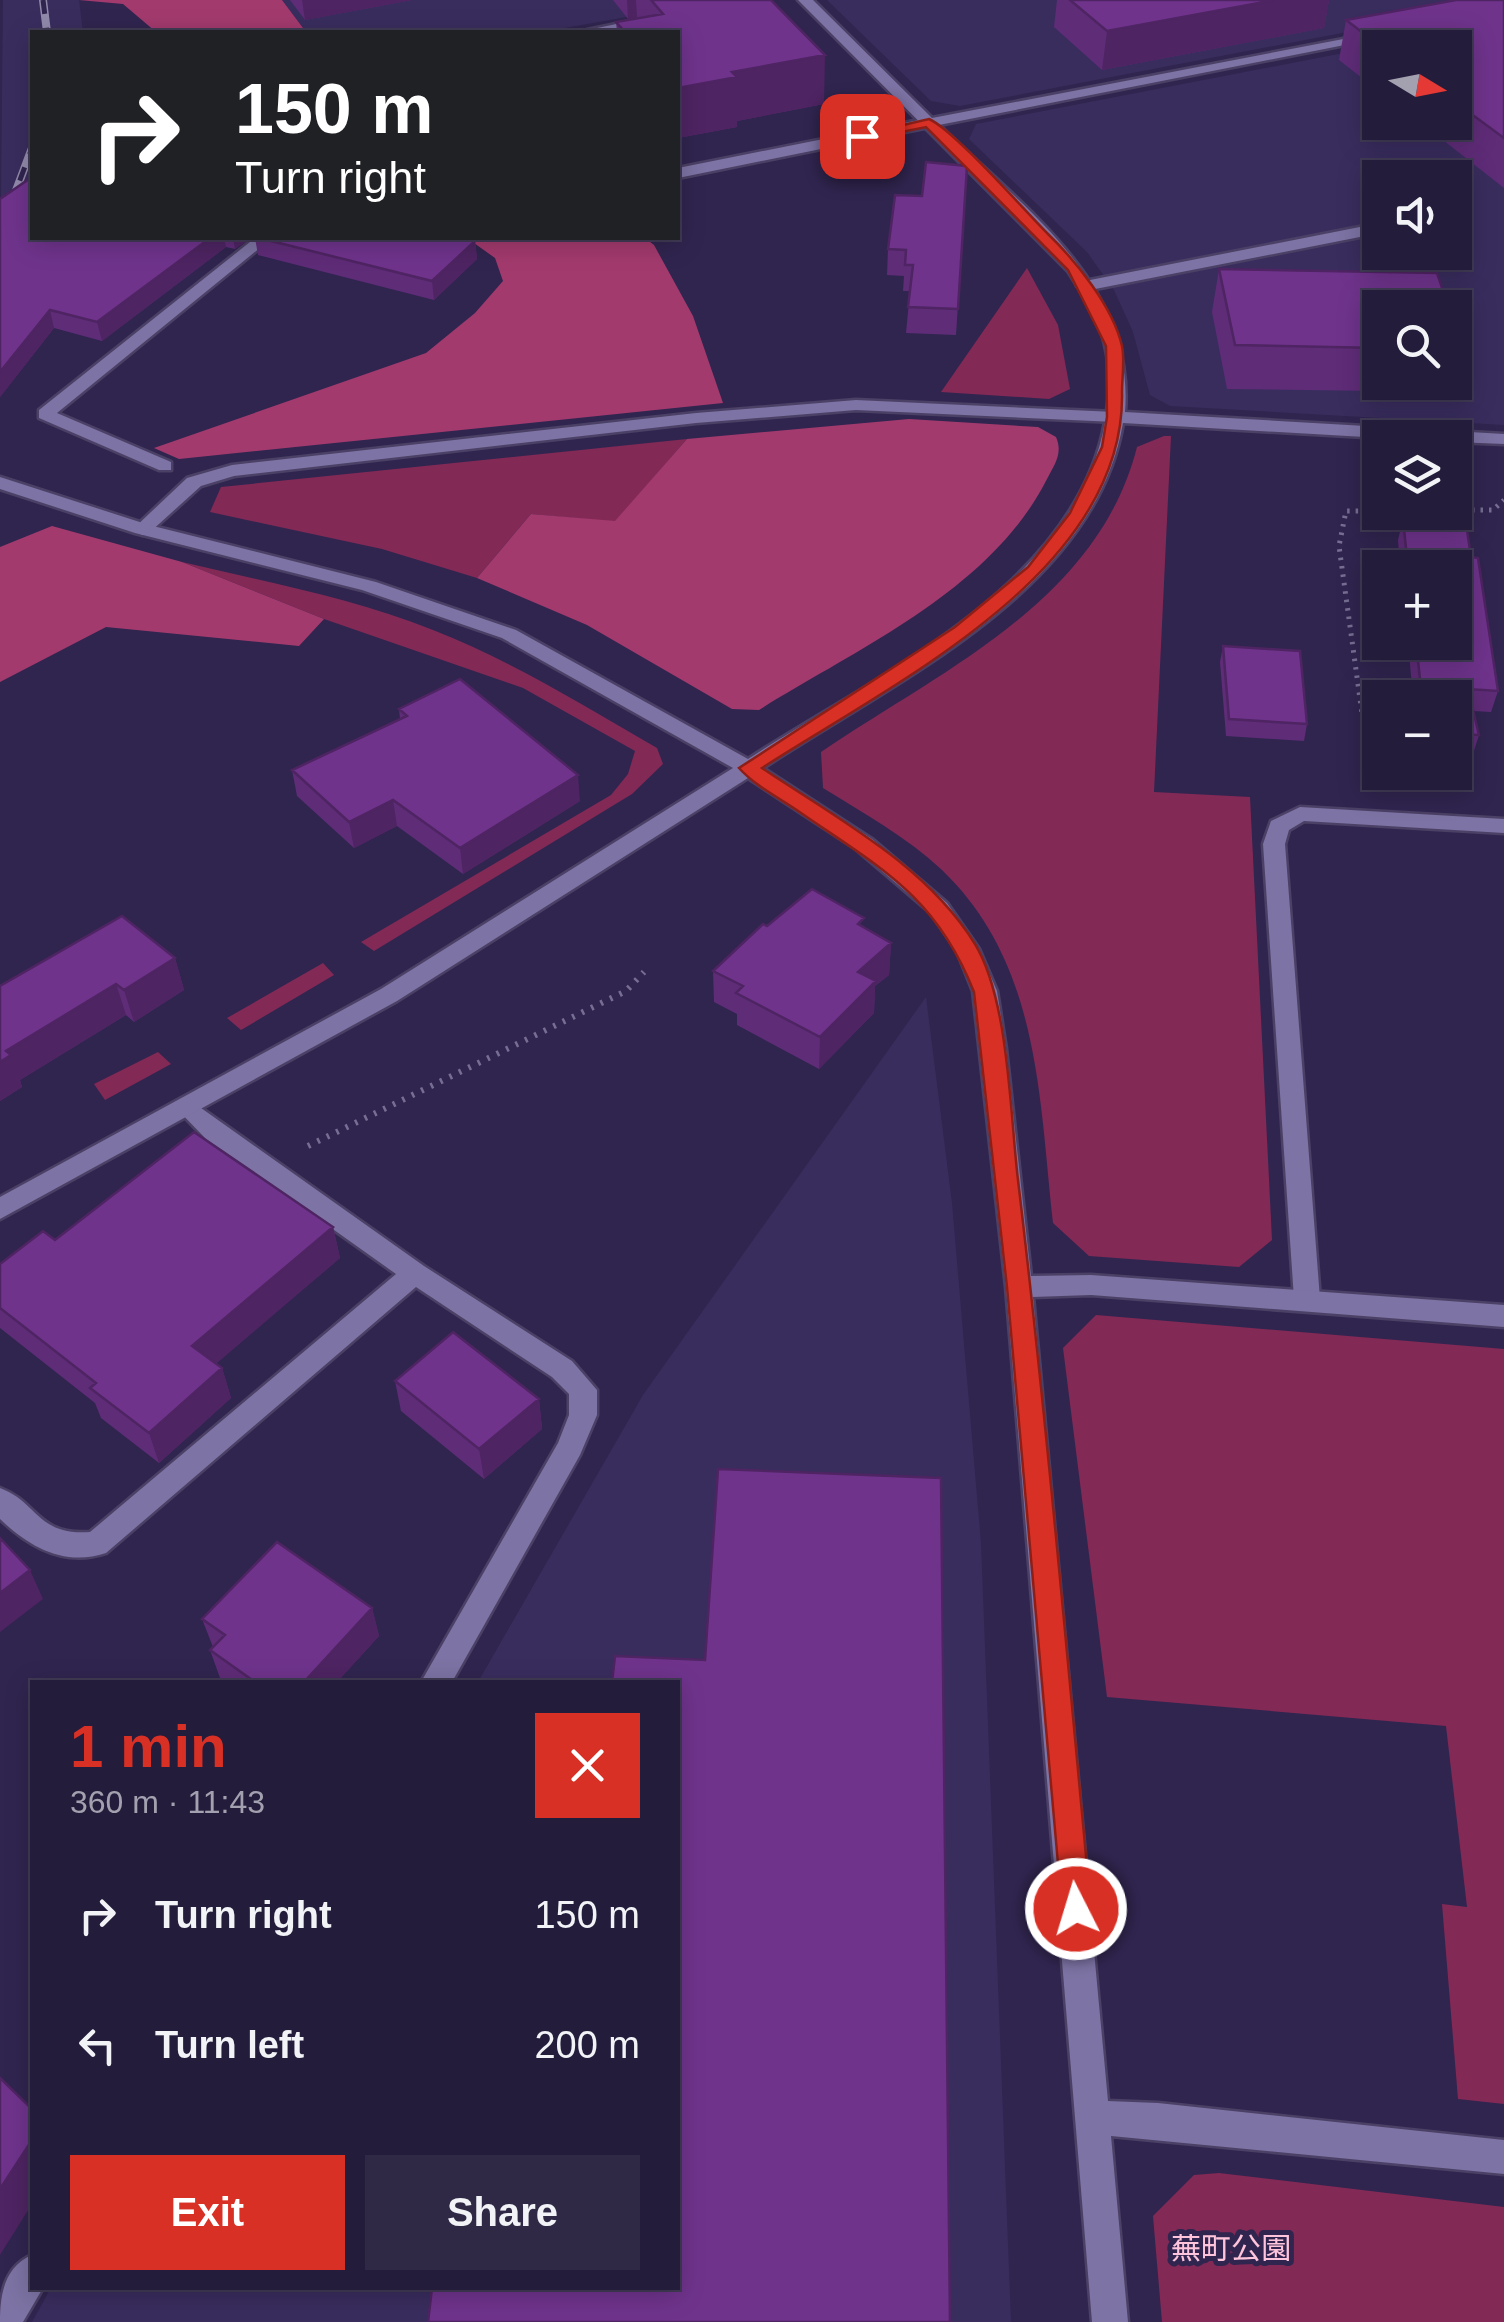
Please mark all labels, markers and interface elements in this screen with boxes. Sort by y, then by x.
north arrow [1362,30,1472,140]
map controls [1362,30,1472,790]
icon: right [70,70,200,200]
text: 150 m [235,70,433,148]
pin [820,94,905,179]
icon: arrive [835,109,890,164]
text: Turn right [235,152,426,203]
button: sound [1362,160,1472,270]
button: search [1362,290,1472,400]
button: layers [1362,420,1472,530]
button: + [1362,550,1472,660]
button: − [1362,680,1472,790]
text: 1 min [70,1713,227,1780]
button: close [535,1713,640,1818]
text: 360 m · 11:43 [70,1784,265,1820]
position arrow [1024,1857,1128,1961]
icon: right [70,1888,125,1943]
text: Turn right [155,1894,332,1936]
text: 150 m [534,1894,640,1936]
icon: left [70,2018,125,2073]
text: Turn left [155,2024,304,2066]
text: 200 m [534,2024,640,2066]
button: Exit [70,2155,345,2270]
button: Share [365,2155,640,2270]
park label: 蕪町公園 [1171,2232,1291,2265]

